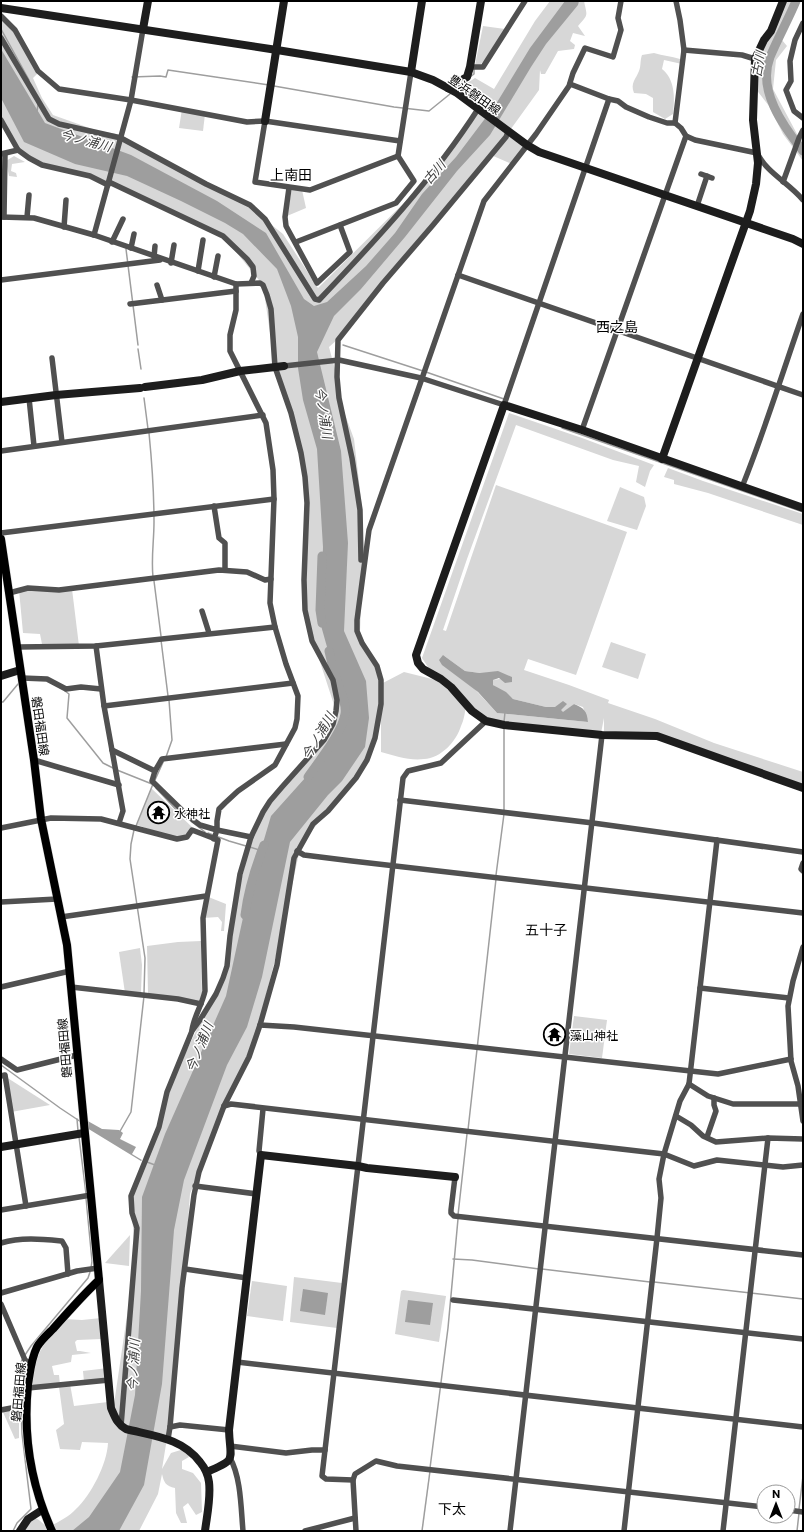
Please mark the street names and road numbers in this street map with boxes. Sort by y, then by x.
street label: 豊浜磐田線 [446,71,504,117]
street label: 磐田福田線 [30,695,52,757]
street label: 磐田福田線 [54,1017,74,1079]
street label: 磐田福田線 [8,1361,28,1423]

